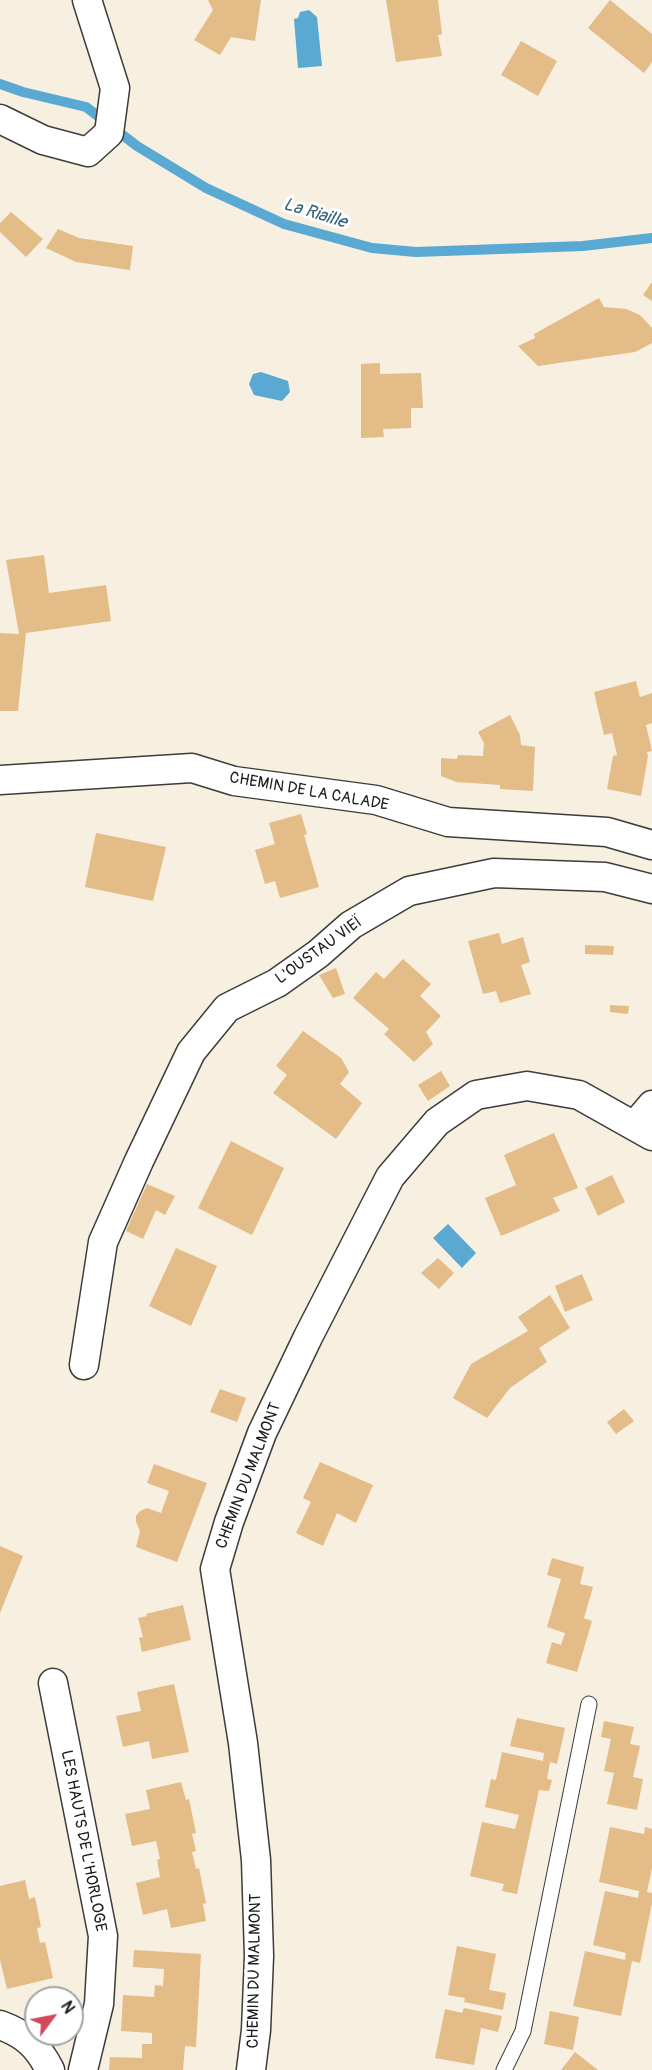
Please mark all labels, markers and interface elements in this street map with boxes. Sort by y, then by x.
water label: La Riaille [281,194,349,234]
street label: CHEMIN DE LA CALADE [228,769,390,815]
street label: L'OUSTAU VIEÏ [272,913,366,989]
street label: CHEMIN DU MALMONT [212,1400,286,1552]
street label: LES HAUTS DE L'HORLOGE [56,1749,110,1933]
street label: CHEMIN DU MALMONT [244,1893,266,2049]
north arrow [24,1986,84,2046]
text: N [56,1998,79,2017]

